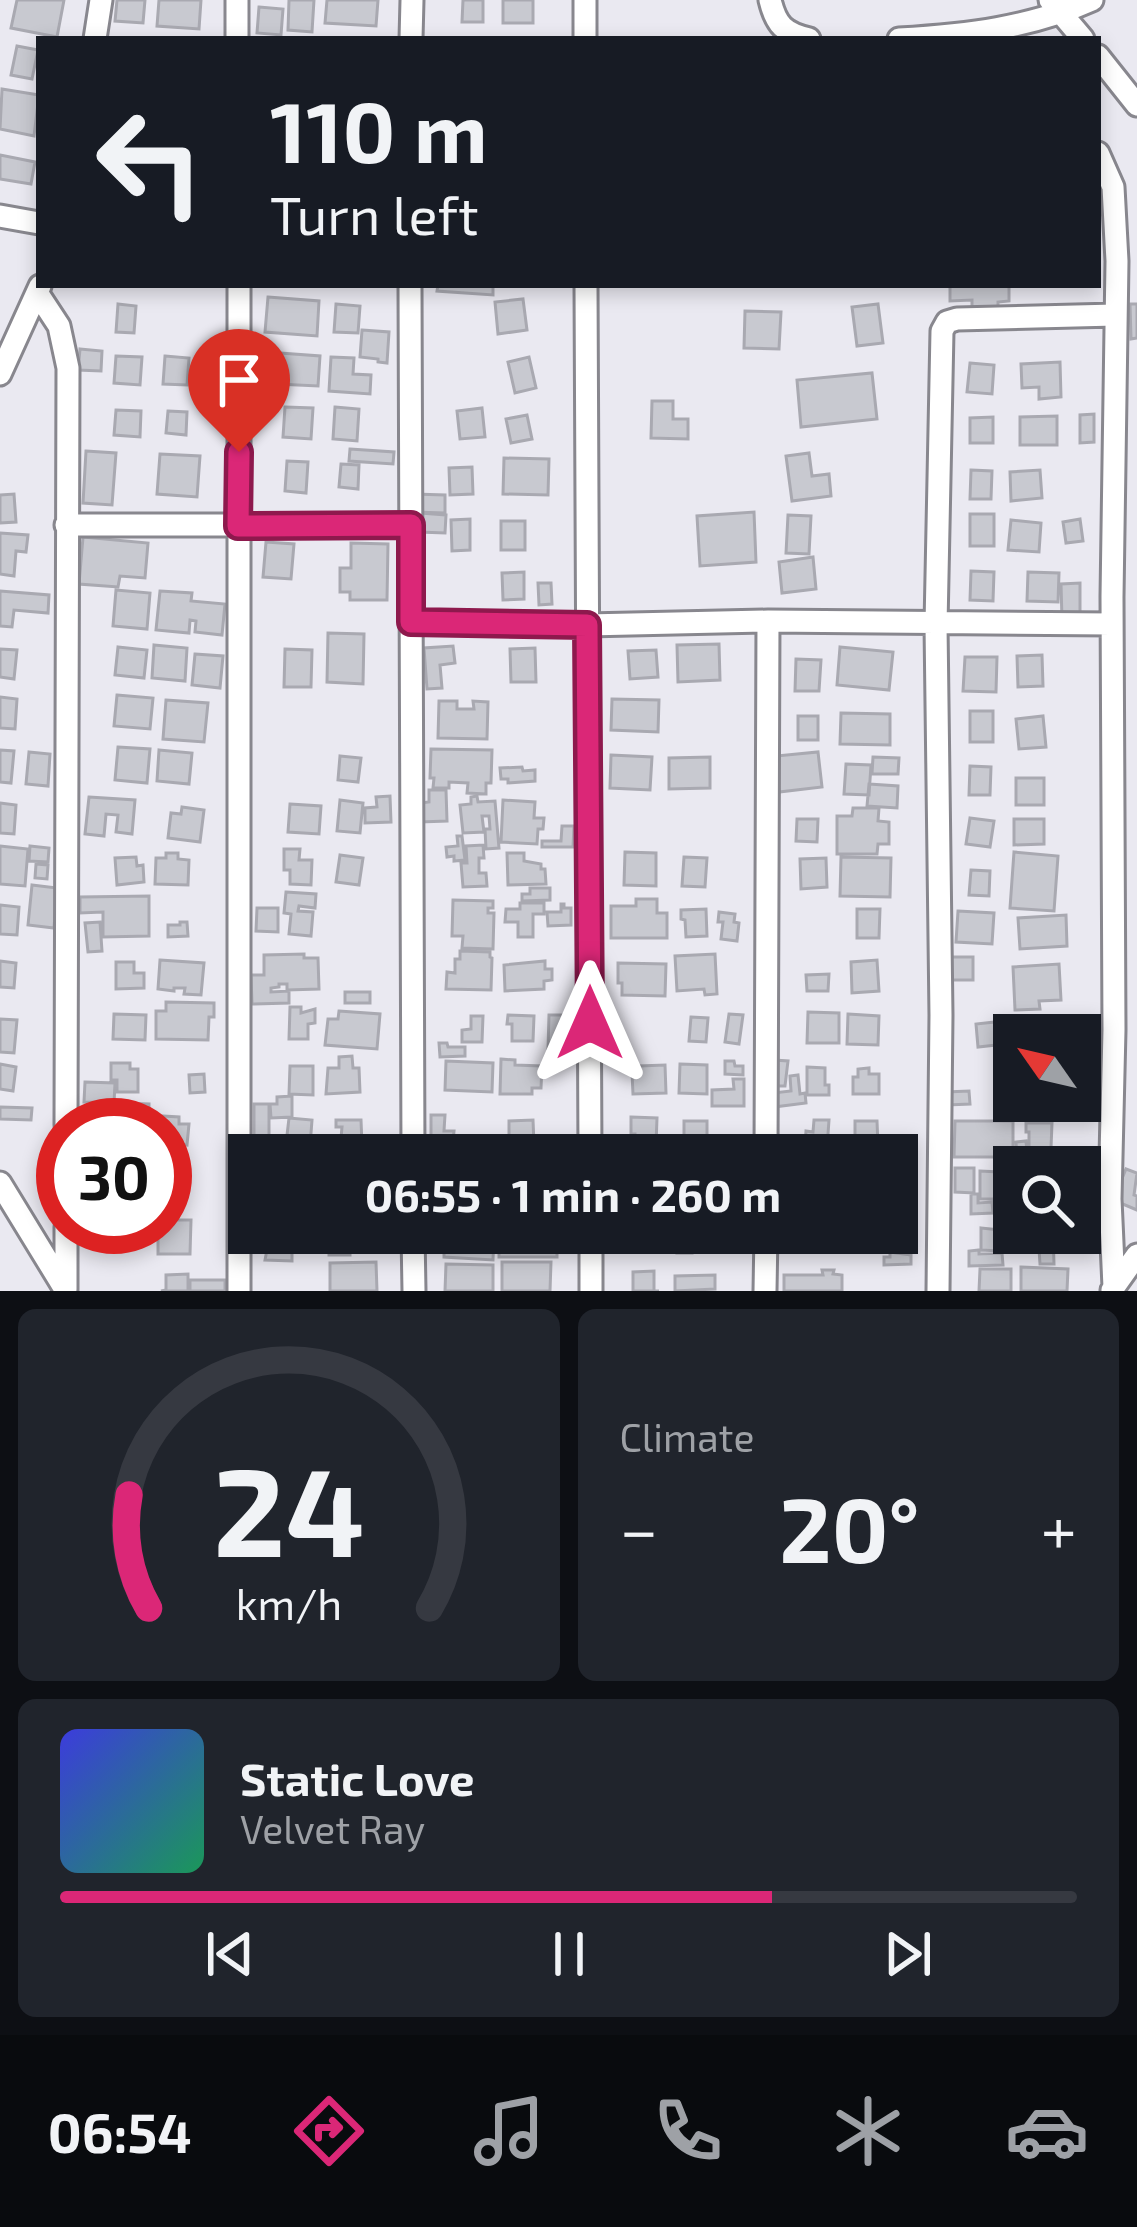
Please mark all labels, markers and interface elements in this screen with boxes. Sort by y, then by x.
text: 110 m [270,79,488,180]
icon: left [72,84,228,240]
text: Turn left [270,181,479,246]
pin [188,329,290,452]
icon: arrive [206,347,272,413]
position arrow [527,960,653,1086]
north arrow [993,1014,1101,1122]
map controls [993,1014,1101,1254]
speed limit sign: 30 [36,1098,192,1254]
button: search [993,1146,1101,1254]
text: 06:55 · 1 min · 260 m [365,1167,781,1221]
text: Climate [620,1413,754,1460]
text: 24 [213,1432,365,1582]
text: 20° [779,1473,919,1581]
text: − [620,1488,658,1567]
text: + [1041,1488,1077,1567]
text: km/h [235,1577,342,1629]
text: Static Love [240,1751,475,1805]
text: Velvet Ray [240,1805,425,1852]
icon: previous [197,1921,263,1987]
icon: pause [536,1921,602,1987]
icon: next [875,1921,941,1987]
icon: directions [287,2089,371,2173]
icon: music [467,2089,551,2173]
icon: phone [646,2089,730,2173]
icon: climate [826,2089,910,2173]
icon: car [1005,2089,1089,2173]
text: 06:54 [48,2099,192,2164]

